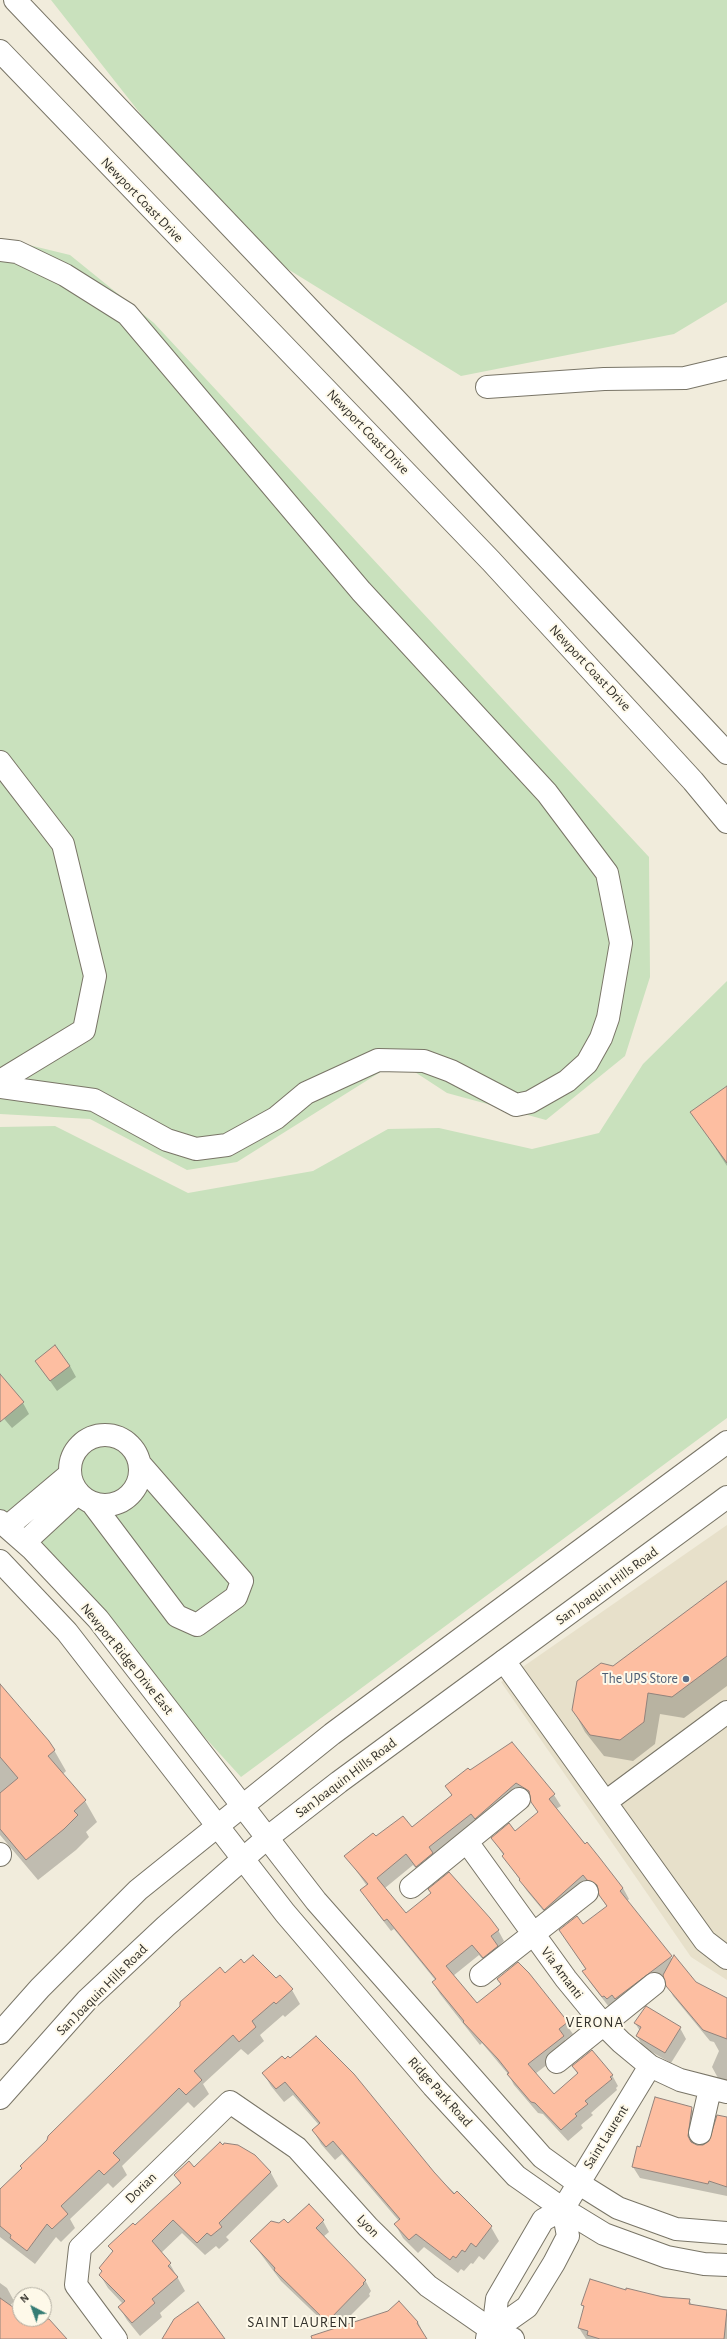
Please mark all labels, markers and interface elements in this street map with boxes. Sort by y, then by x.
street label: Newport Coast Drive [97,154,187,246]
street label: Newport Coast Drive [323,386,413,478]
street label: Newport Coast Drive [546,621,634,715]
street label: San Joaquin Hills Road [553,1543,661,1629]
street label: Newport Ridge Drive East [77,1600,177,1718]
place label: The UPS Store [602,1671,678,1687]
marker: The UPS Store [681,1674,691,1684]
street label: San Joaquin Hills Road [292,1735,400,1821]
street label: San Joaquin Hills Road [53,1941,151,2039]
street label: Via Amanti [537,1944,587,2002]
district label: VERONA [566,2013,624,2031]
street label: Ridge Park Road [404,2054,476,2130]
street label: Saint Laurent [580,2102,632,2172]
street label: Dorian [122,2169,160,2207]
street label: Lyon [353,2211,383,2241]
north arrow [12,2287,52,2327]
text: N [18,2292,31,2305]
district label: SAINT LAURENT [247,2313,357,2331]

